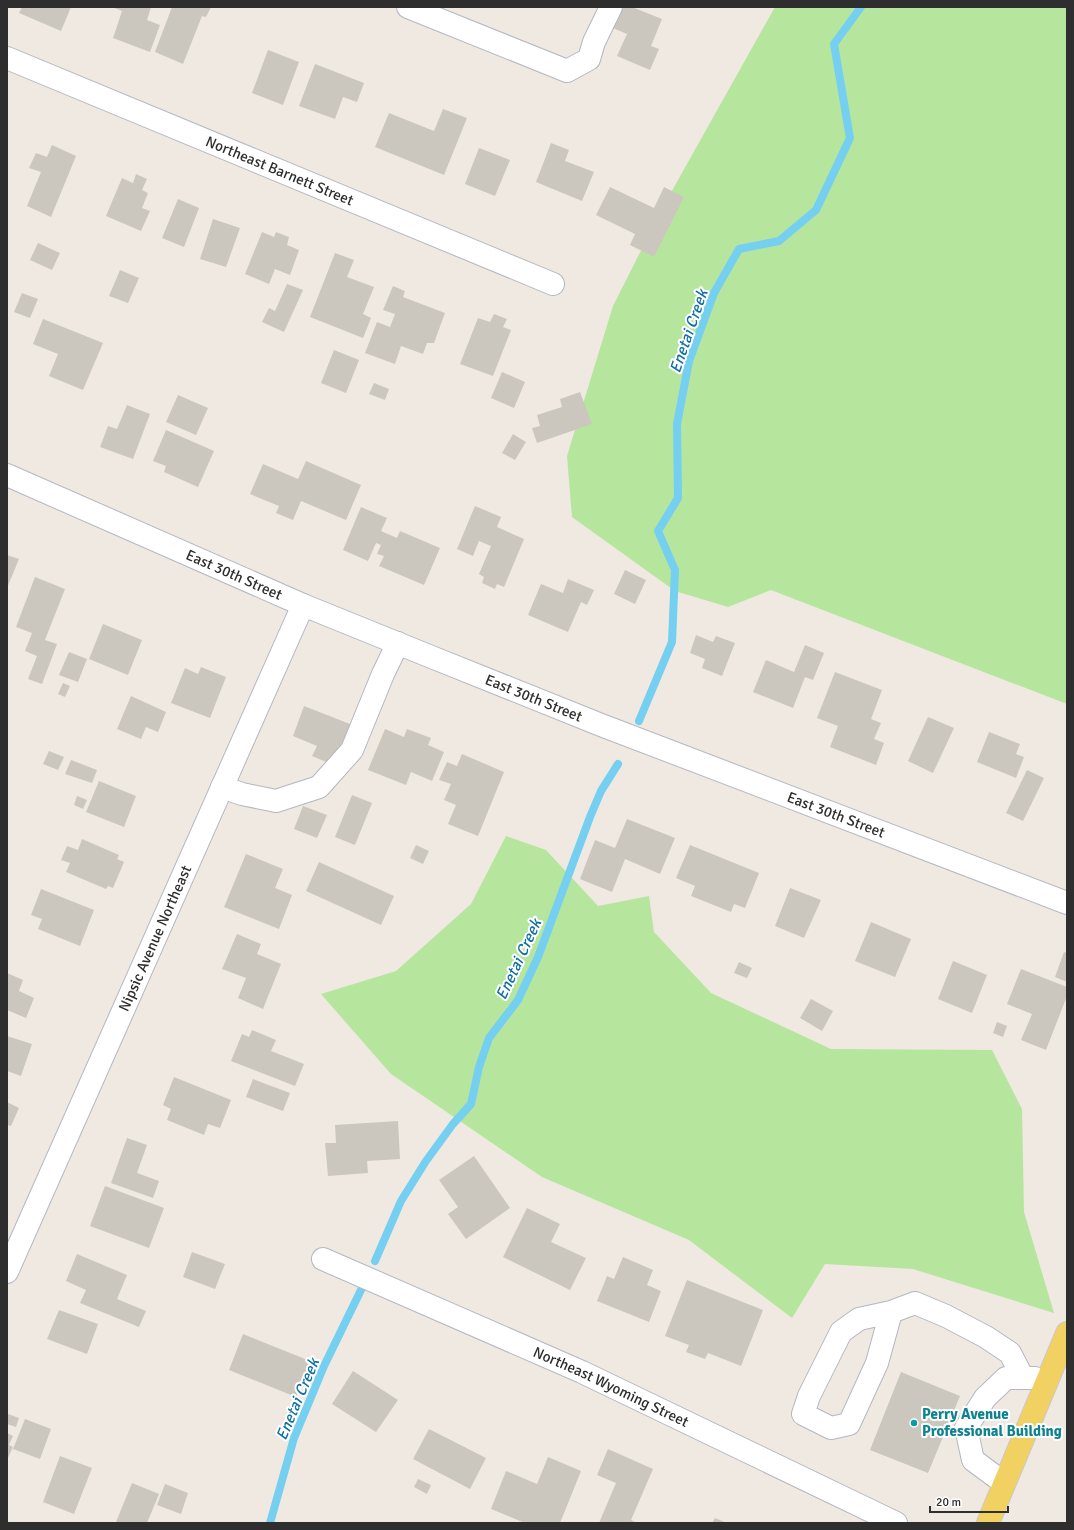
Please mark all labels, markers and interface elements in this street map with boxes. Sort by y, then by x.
street label: Northeast Barnett Street [203,132,356,209]
water label: Enetai Creek [665,285,713,376]
street label: East 30th Street [183,546,285,604]
street label: East 30th Street [482,670,585,726]
street label: East 30th Street [784,788,887,842]
street label: Nipsic Avenue Northeast [115,863,195,1014]
water label: Enetai Creek [492,914,547,1003]
street label: Northeast Wyoming Street [530,1343,691,1431]
water label: Enetai Creek [272,1354,325,1443]
place label: Perry Avenue Professional Building [922,1405,1062,1440]
marker: Perry Avenue Professional Building [909,1418,919,1428]
scale bar [930,1488,1008,1514]
text: 20 m [936,1495,961,1510]

